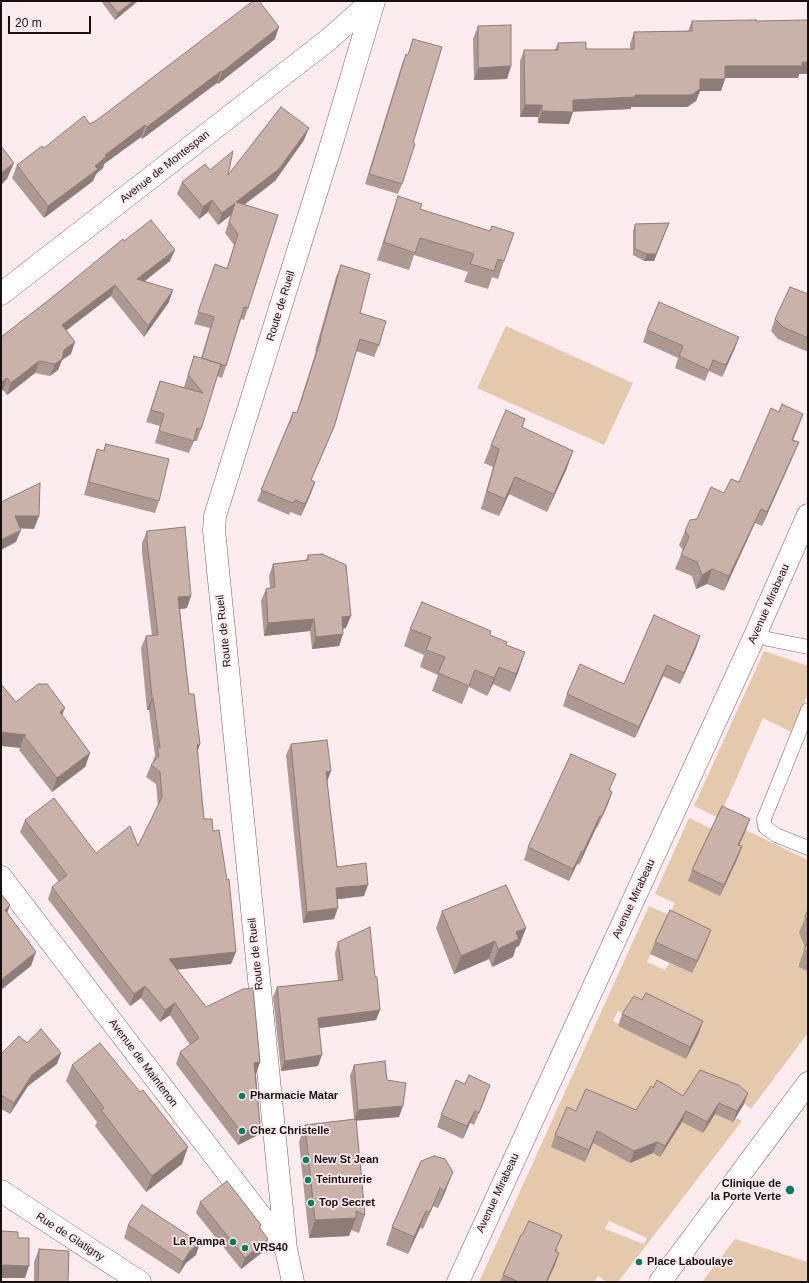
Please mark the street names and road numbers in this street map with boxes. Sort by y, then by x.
street label: Avenue de Montespan [118,128,212,206]
street label: Route de Rueil [264,269,298,343]
street label: Avenue Mirabeau [745,562,793,646]
street label: Route de Rueil [214,594,234,668]
street label: Avenue Mirabeau [610,857,658,941]
street label: Route de Rueil [246,917,266,991]
street label: Avenue de Maintenon [106,1016,180,1110]
street label: Avenue Mirabeau [474,1151,522,1235]
street label: Rue de Glatigny [33,1210,107,1264]

